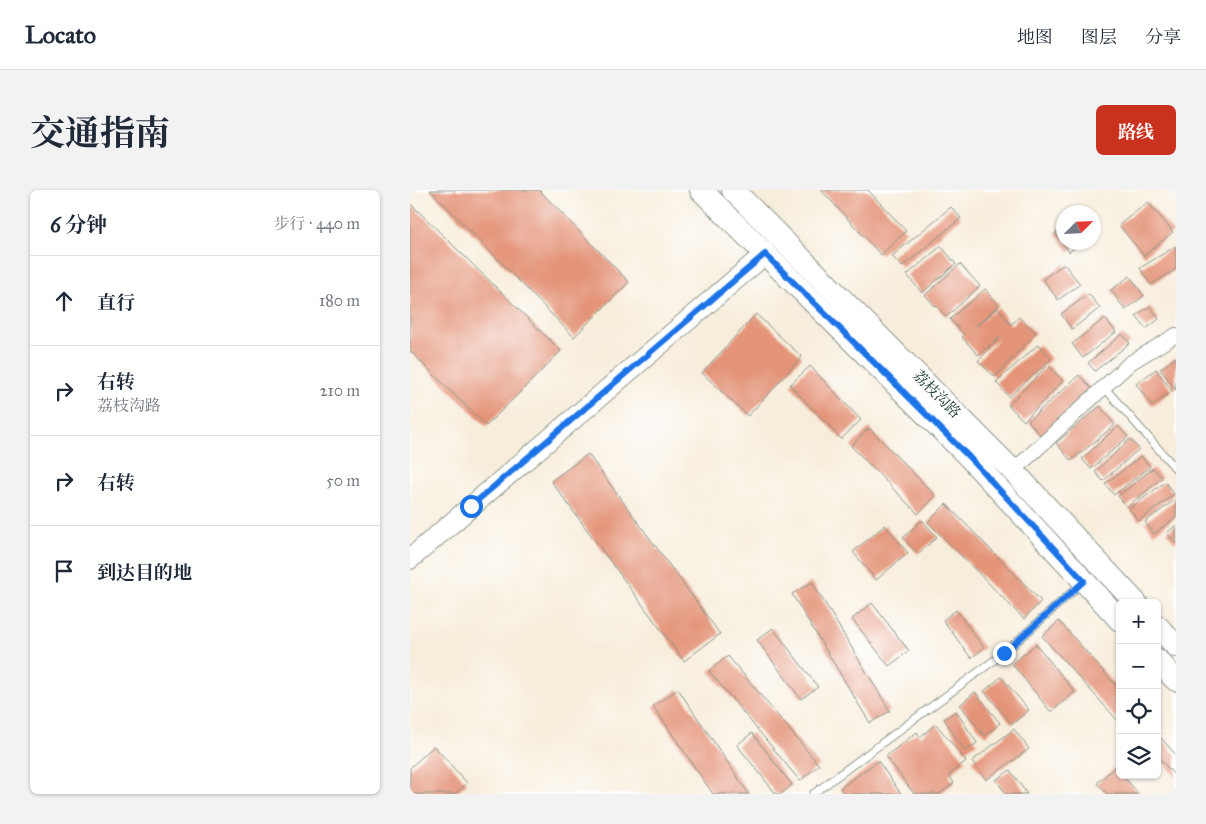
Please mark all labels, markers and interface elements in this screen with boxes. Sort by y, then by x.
text: Locato [25,20,96,50]
text: 地图 [1017,26,1053,48]
text: 图层 [1081,26,1117,48]
text: 分享 [1145,26,1181,48]
button: 路线 [1096,105,1176,155]
text: 交通指南 [30,112,170,155]
north arrow [1056,205,1101,250]
text: 6 分钟 [50,212,107,238]
text: 步行 · 440 m [274,214,360,233]
icon: ahead [50,287,78,315]
text: 直行 [97,291,135,314]
text: 180 m [319,291,360,310]
street label: 荔枝沟路 [909,366,965,422]
text: 右转 [97,370,135,393]
icon: right [50,377,78,405]
text: 210 m [320,381,360,400]
text: 荔枝沟路 [97,396,161,415]
icon: right [50,467,78,495]
text: 右转 [97,471,135,494]
text: 50 m [326,471,360,490]
route start [460,495,483,518]
icon: arrive [50,557,78,585]
text: 到达目的地 [97,561,192,584]
map controls [1116,599,1161,779]
button: + [1116,599,1161,644]
route end [993,642,1016,665]
button: − [1116,644,1161,689]
button: locate [1116,689,1161,734]
button: layers [1116,734,1161,779]

